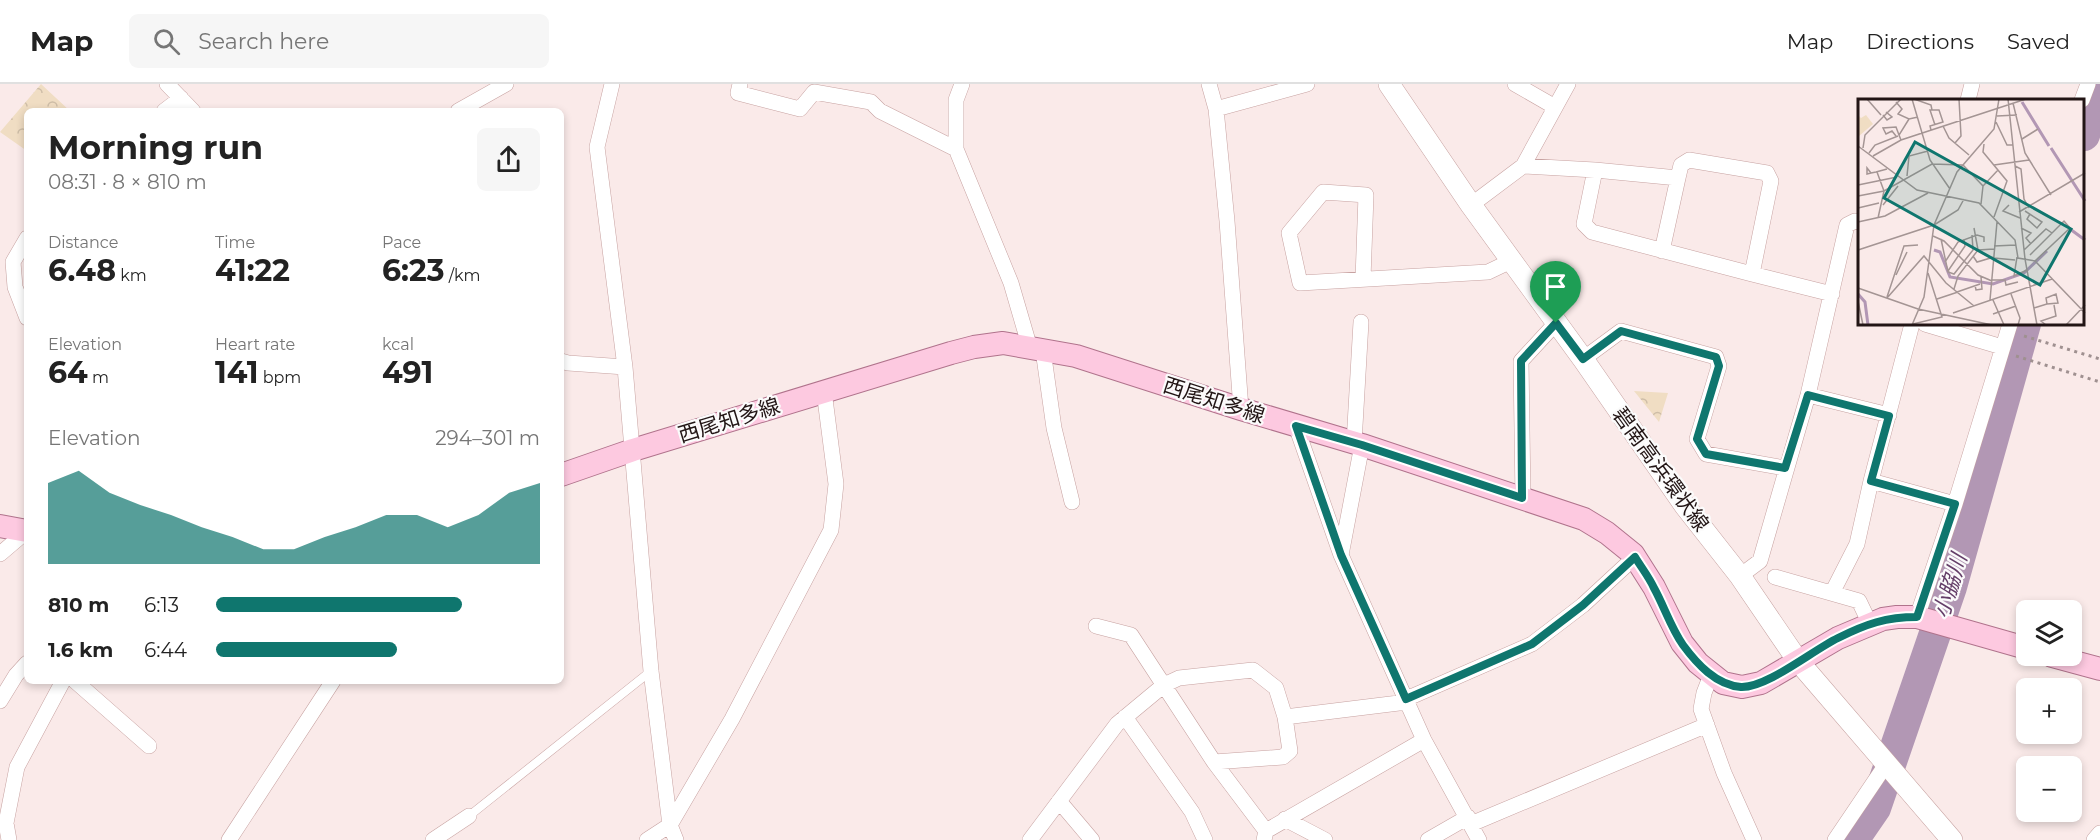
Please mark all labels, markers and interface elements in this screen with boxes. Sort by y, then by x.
search box [129,14,549,68]
text: Map [30,24,93,58]
icon: search [150,25,183,58]
text: Search here [198,28,329,55]
text: Map [1787,29,1833,54]
text: Directions [1866,29,1974,54]
text: Saved [2007,29,2070,54]
inset map [1858,99,2085,326]
text: Morning run [48,127,263,167]
button: share [477,128,540,191]
text: 08:31 · 8 × 810 m [48,170,207,194]
text: Distance [48,233,118,252]
text: Time [215,233,255,252]
text: Pace [382,233,421,252]
text: 6.48 [48,252,116,289]
text: 41:22 [215,252,290,289]
text: 6:23 [382,252,444,289]
pin [1530,261,1581,323]
text: km [116,266,147,285]
text: /km [444,266,481,285]
icon: arrive [1539,270,1572,303]
text: Elevation [48,335,122,354]
text: Heart rate [215,335,295,354]
text: kcal [382,335,414,354]
text: 64 [48,354,88,391]
text: 141 [215,354,258,391]
text: 491 [382,354,433,391]
text: m [88,368,109,387]
text: bpm [258,368,301,387]
street label: 西尾知多線 [1160,372,1268,428]
street label: 西尾知多線 [675,393,783,447]
street label: 碧南高浜環状線 [1608,402,1714,536]
text: Elevation [48,426,140,450]
text: 294–301 m [435,426,540,450]
water label: 小脇川 [1927,549,1973,622]
text: 810 m [48,593,109,617]
text: 6:13 [144,593,179,617]
map controls [2016,600,2082,822]
button: layers [2016,600,2082,666]
text: 1.6 km [48,638,113,662]
text: 6:44 [144,638,187,662]
button: + [2016,678,2082,744]
button: − [2016,756,2082,822]

